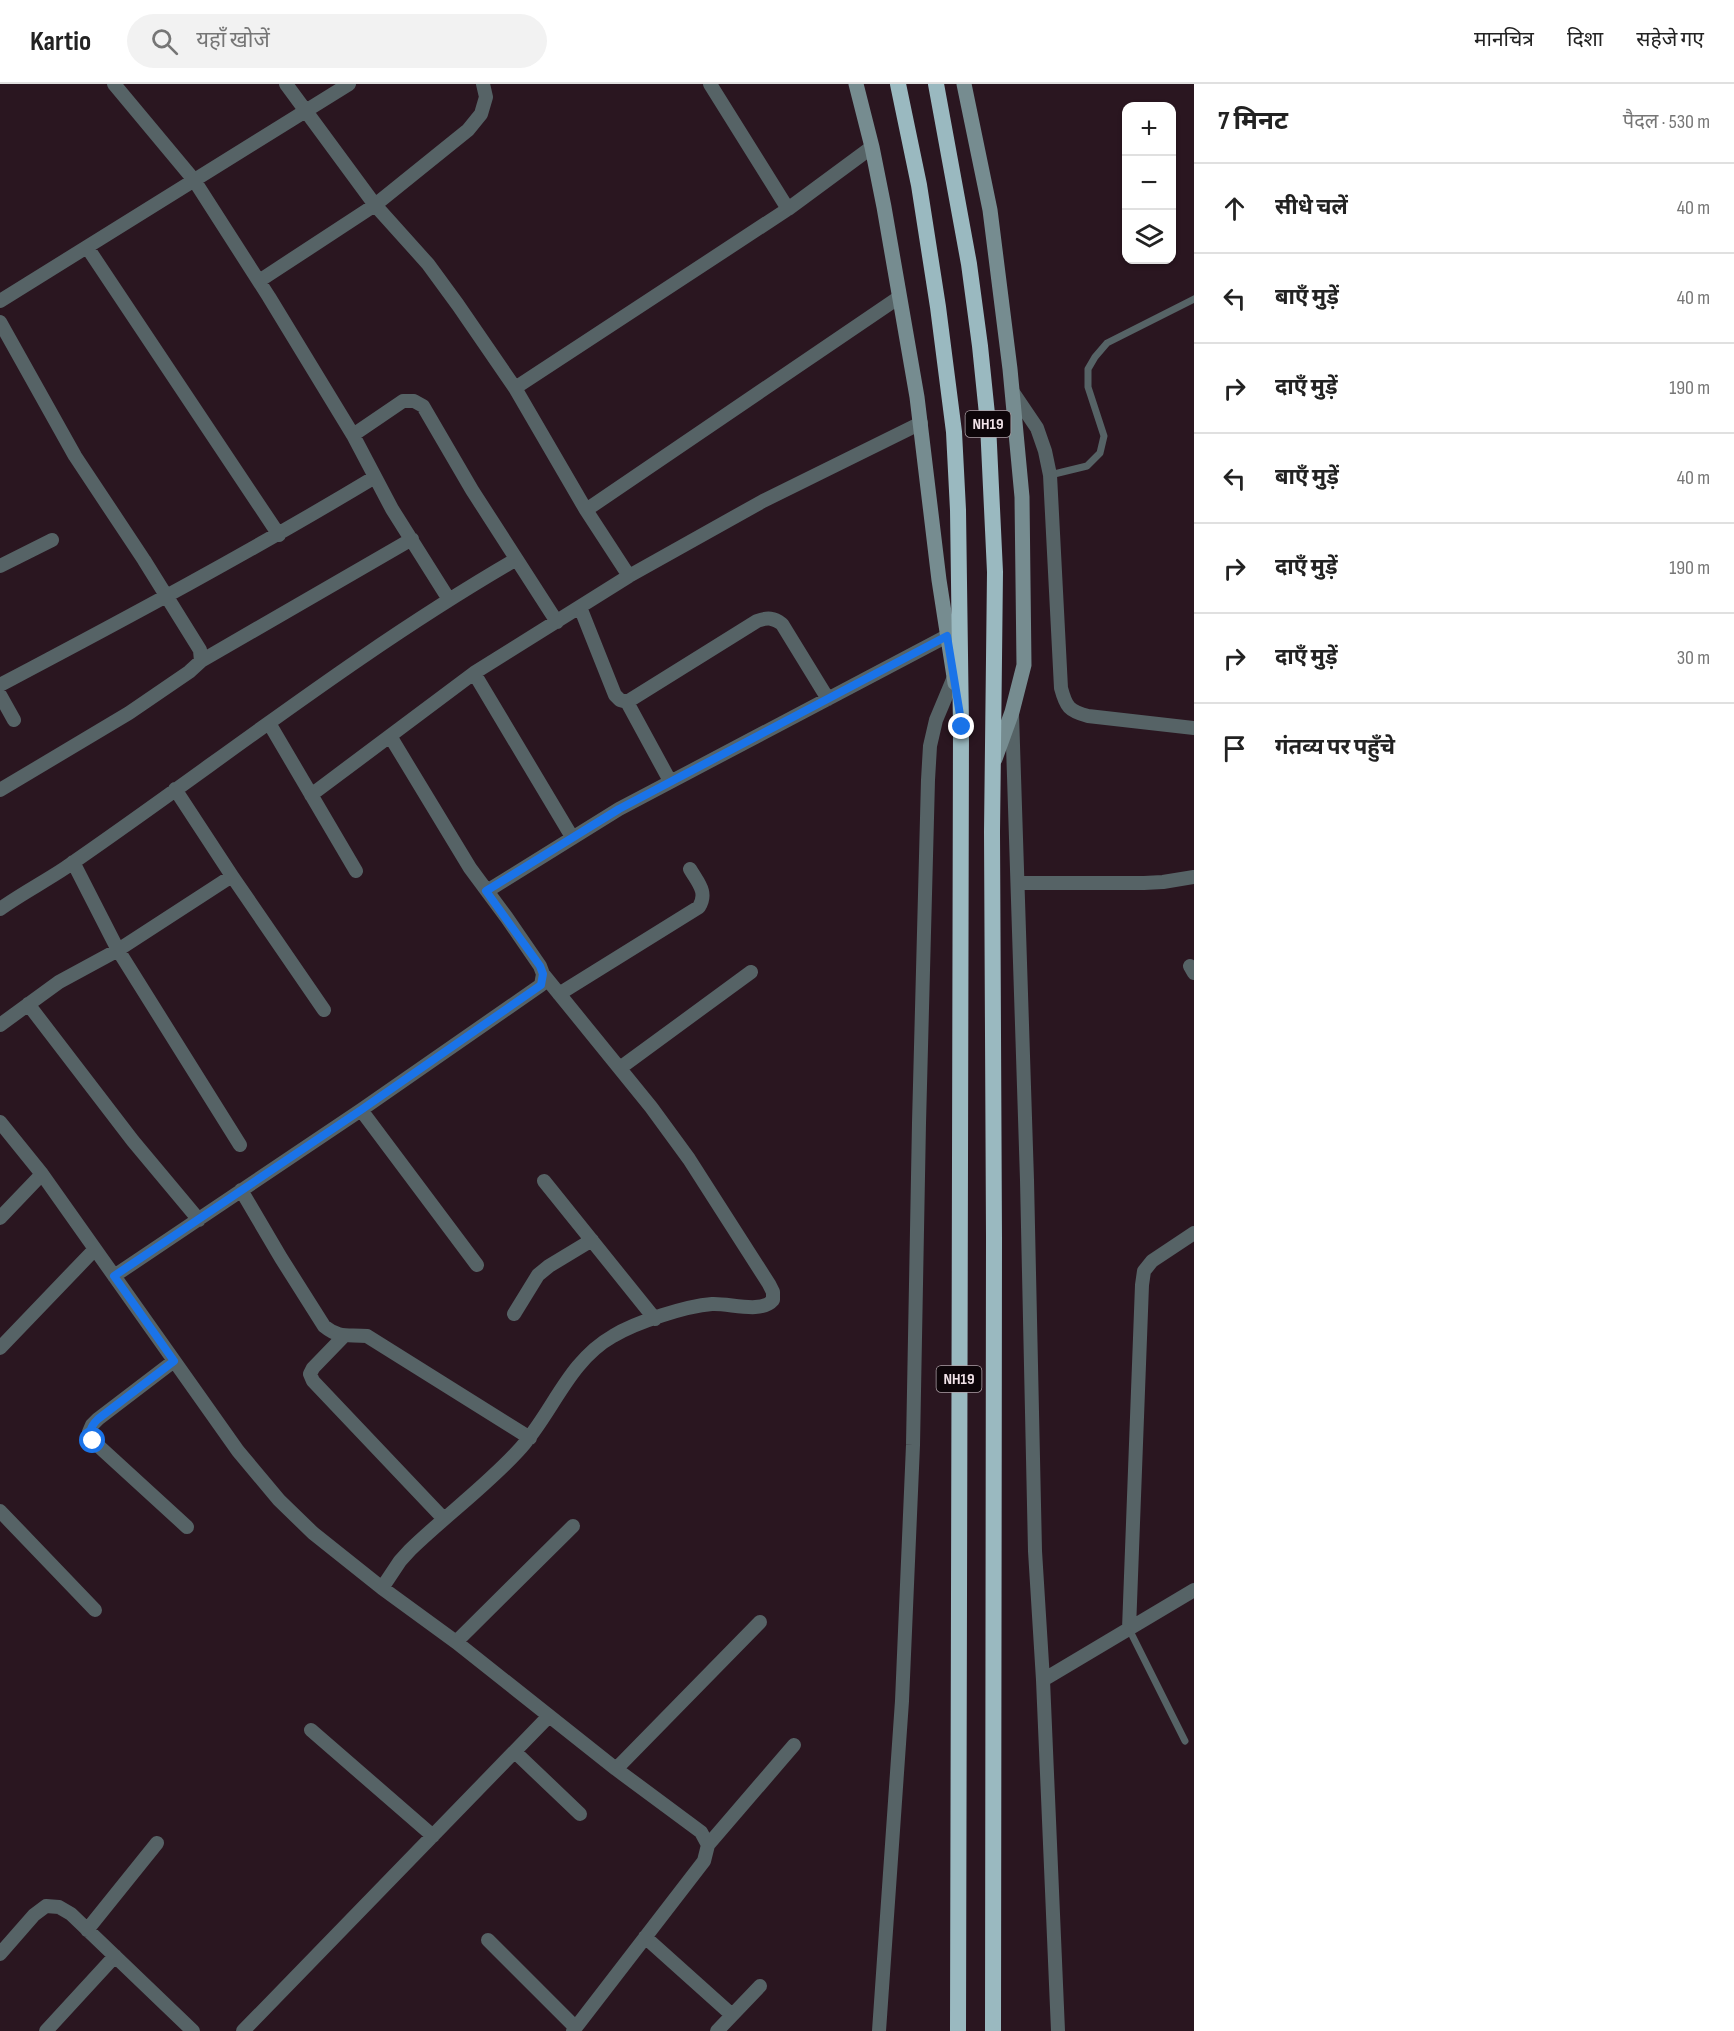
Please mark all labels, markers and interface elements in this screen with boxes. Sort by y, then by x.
search box [127,14,547,68]
text: Kartio [30,25,91,58]
icon: search [148,25,181,58]
text: यहाँ खोजें [196,27,270,54]
text: मानचित्र [1474,27,1534,52]
text: दिशा [1567,27,1603,52]
text: सहेजे गए [1636,27,1704,52]
map controls [1122,102,1176,264]
button: + [1122,102,1176,156]
text: 7 मिनट [1218,106,1288,137]
text: पैदल · 530 m [1623,110,1710,134]
button: − [1122,156,1176,210]
icon: ahead [1218,192,1251,225]
text: सीधे चलें [1275,194,1348,221]
text: 40 m [1677,196,1710,220]
button: layers [1122,210,1176,264]
icon: left [1218,282,1251,315]
text: बाएँ मुड़ें [1275,284,1339,311]
text: 40 m [1677,286,1710,310]
icon: right [1218,372,1251,405]
text: दाएँ मुड़ें [1275,374,1338,401]
text: 190 m [1669,376,1710,400]
road number: NH19 [966,411,1010,437]
icon: left [1218,462,1251,495]
text: बाएँ मुड़ें [1275,464,1339,491]
text: 40 m [1677,466,1710,490]
icon: right [1218,552,1251,585]
text: दाएँ मुड़ें [1275,554,1338,581]
text: 190 m [1669,556,1710,580]
icon: right [1218,642,1251,675]
text: दाएँ मुड़ें [1275,644,1338,671]
text: 30 m [1677,646,1710,670]
route end [948,713,974,739]
icon: arrive [1218,732,1251,765]
text: गंतव्य पर पहुँचे [1275,734,1395,761]
road number: NH19 [936,1366,982,1392]
route start [79,1427,105,1453]

